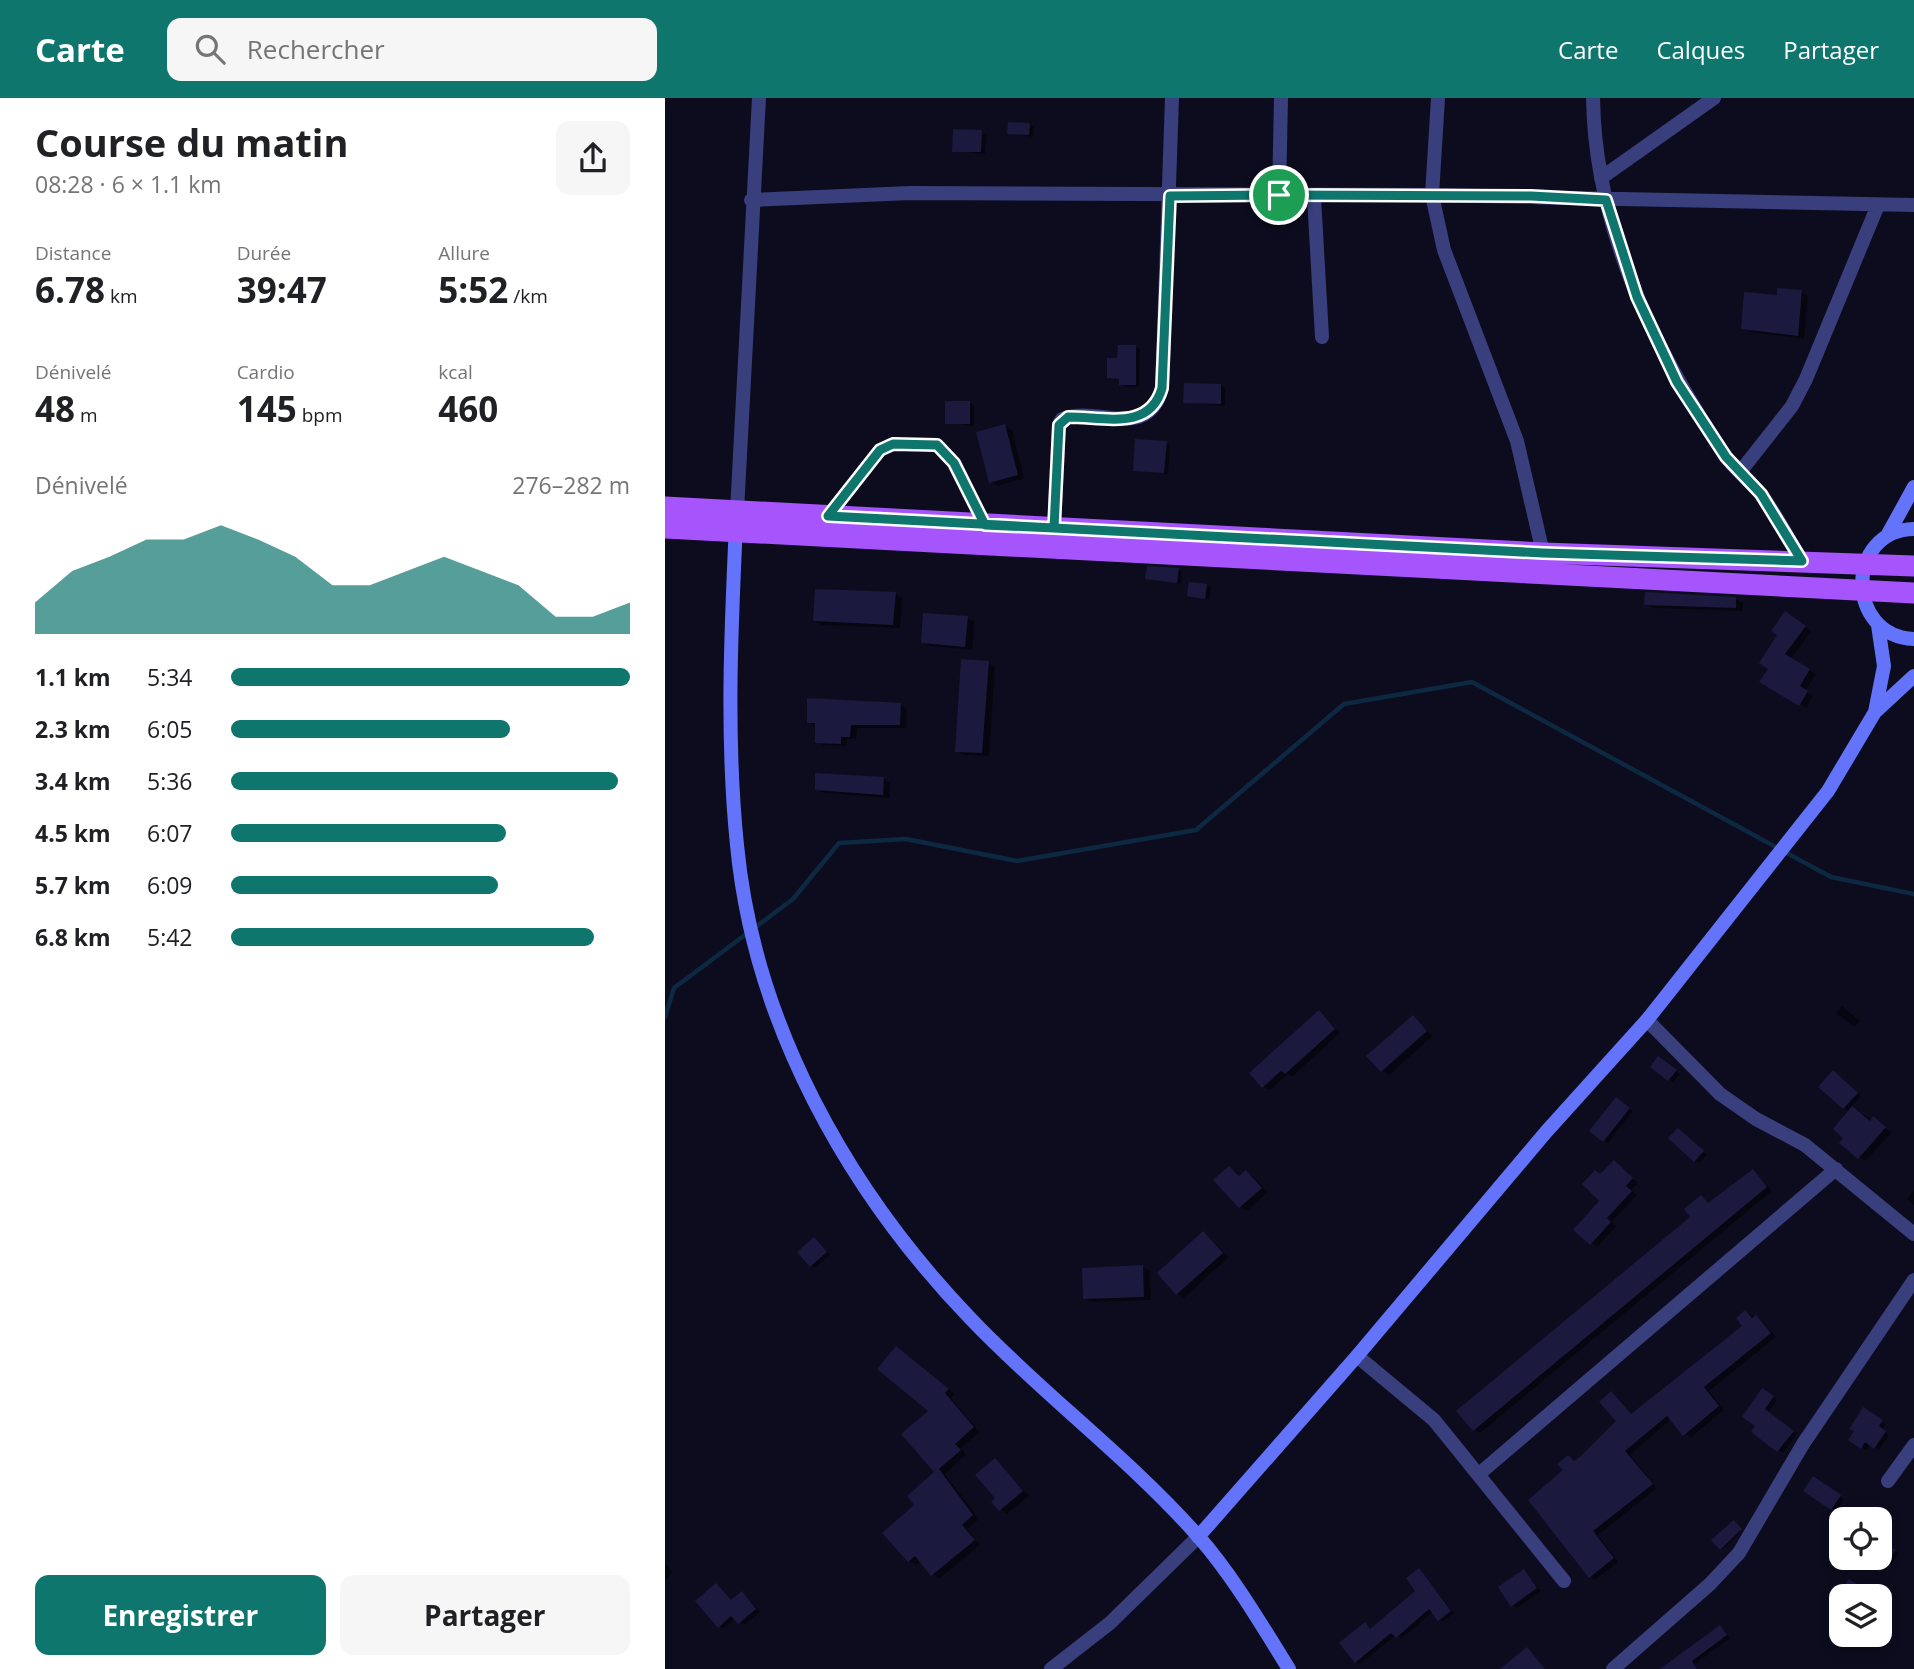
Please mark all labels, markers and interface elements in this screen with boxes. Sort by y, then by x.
search box [167,18,657,81]
text: Carte [35,27,125,72]
icon: search [191,30,229,68]
text: Rechercher [247,31,385,67]
text: Carte [1558,33,1618,66]
text: Calques [1656,33,1745,66]
text: Partager [1783,33,1879,66]
text: Course du matin [35,116,348,168]
button: share [556,121,630,195]
pin [1249,165,1309,225]
text: 08:28 · 6 × 1.1 km [35,168,222,200]
icon: arrive [1260,176,1298,214]
text: Distance [35,240,111,266]
text: Durée [237,240,291,266]
text: Allure [438,240,490,266]
text: 6.78 [35,266,105,313]
text: 39:47 [237,266,327,313]
text: 5:52 [438,266,508,313]
text: km [105,283,138,309]
text: /km [508,283,548,309]
text: Dénivelé [35,359,112,385]
text: Cardio [237,359,295,385]
text: kcal [438,359,473,385]
text: 48 [35,385,75,432]
text: 145 [237,385,297,432]
text: 460 [438,385,498,432]
text: m [75,402,98,428]
text: bpm [297,402,342,428]
text: Dénivelé [35,469,128,501]
text: 276–282 m [512,469,630,501]
text: 1.1 km [35,661,111,693]
text: 5:34 [147,661,193,693]
text: 2.3 km [35,713,111,745]
text: 6:05 [147,713,193,745]
text: 3.4 km [35,765,111,797]
text: 5:36 [147,765,193,797]
text: 4.5 km [35,817,111,849]
text: 6:07 [147,817,193,849]
text: 5.7 km [35,869,111,901]
text: 6:09 [147,869,193,901]
text: 6.8 km [35,921,111,953]
text: 5:42 [147,921,193,953]
map controls [1829,1507,1892,1647]
button: locate [1829,1507,1892,1570]
button: Enregistrer [35,1575,326,1655]
button: Partager [340,1575,630,1655]
button: layers [1829,1584,1892,1647]

